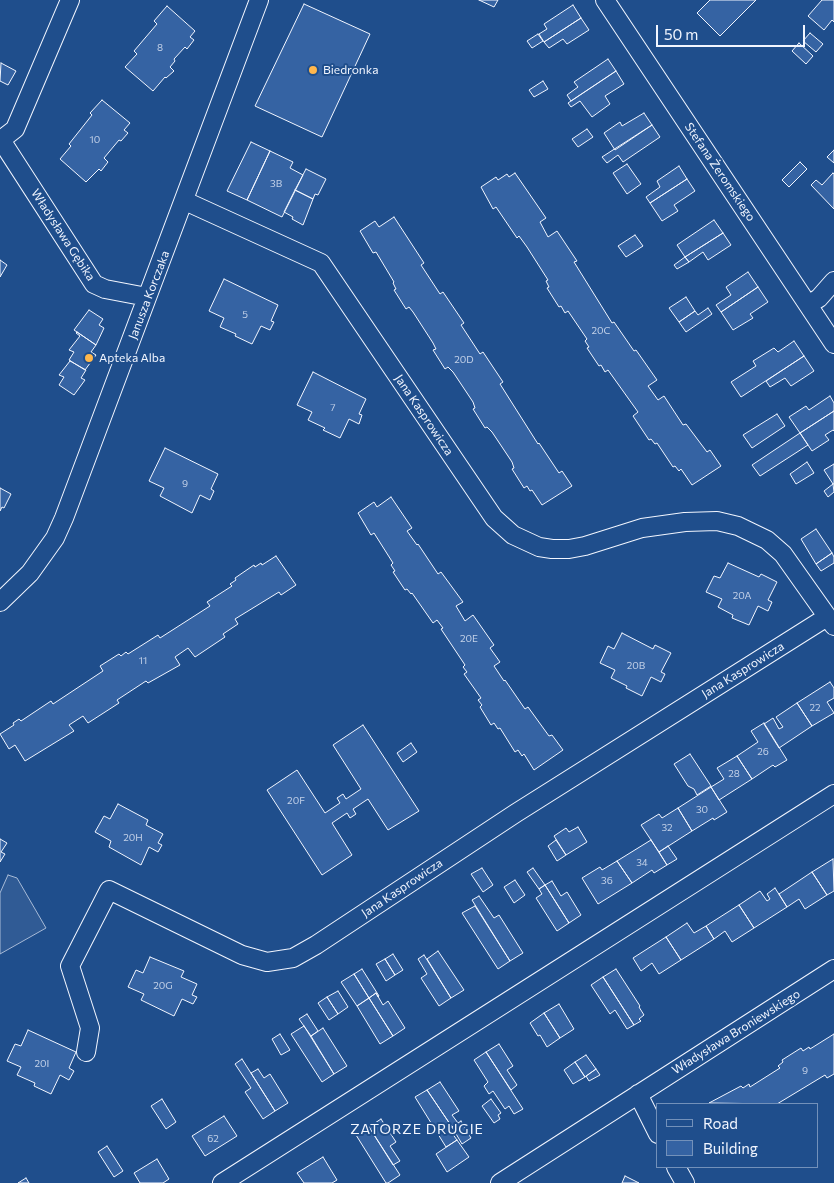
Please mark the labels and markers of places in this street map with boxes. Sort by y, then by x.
place label: Biedronka [323,63,379,77]
marker: Biedronka [307,64,319,76]
place label: Apteka Alba [99,351,165,365]
marker: Apteka Alba [83,352,95,364]

